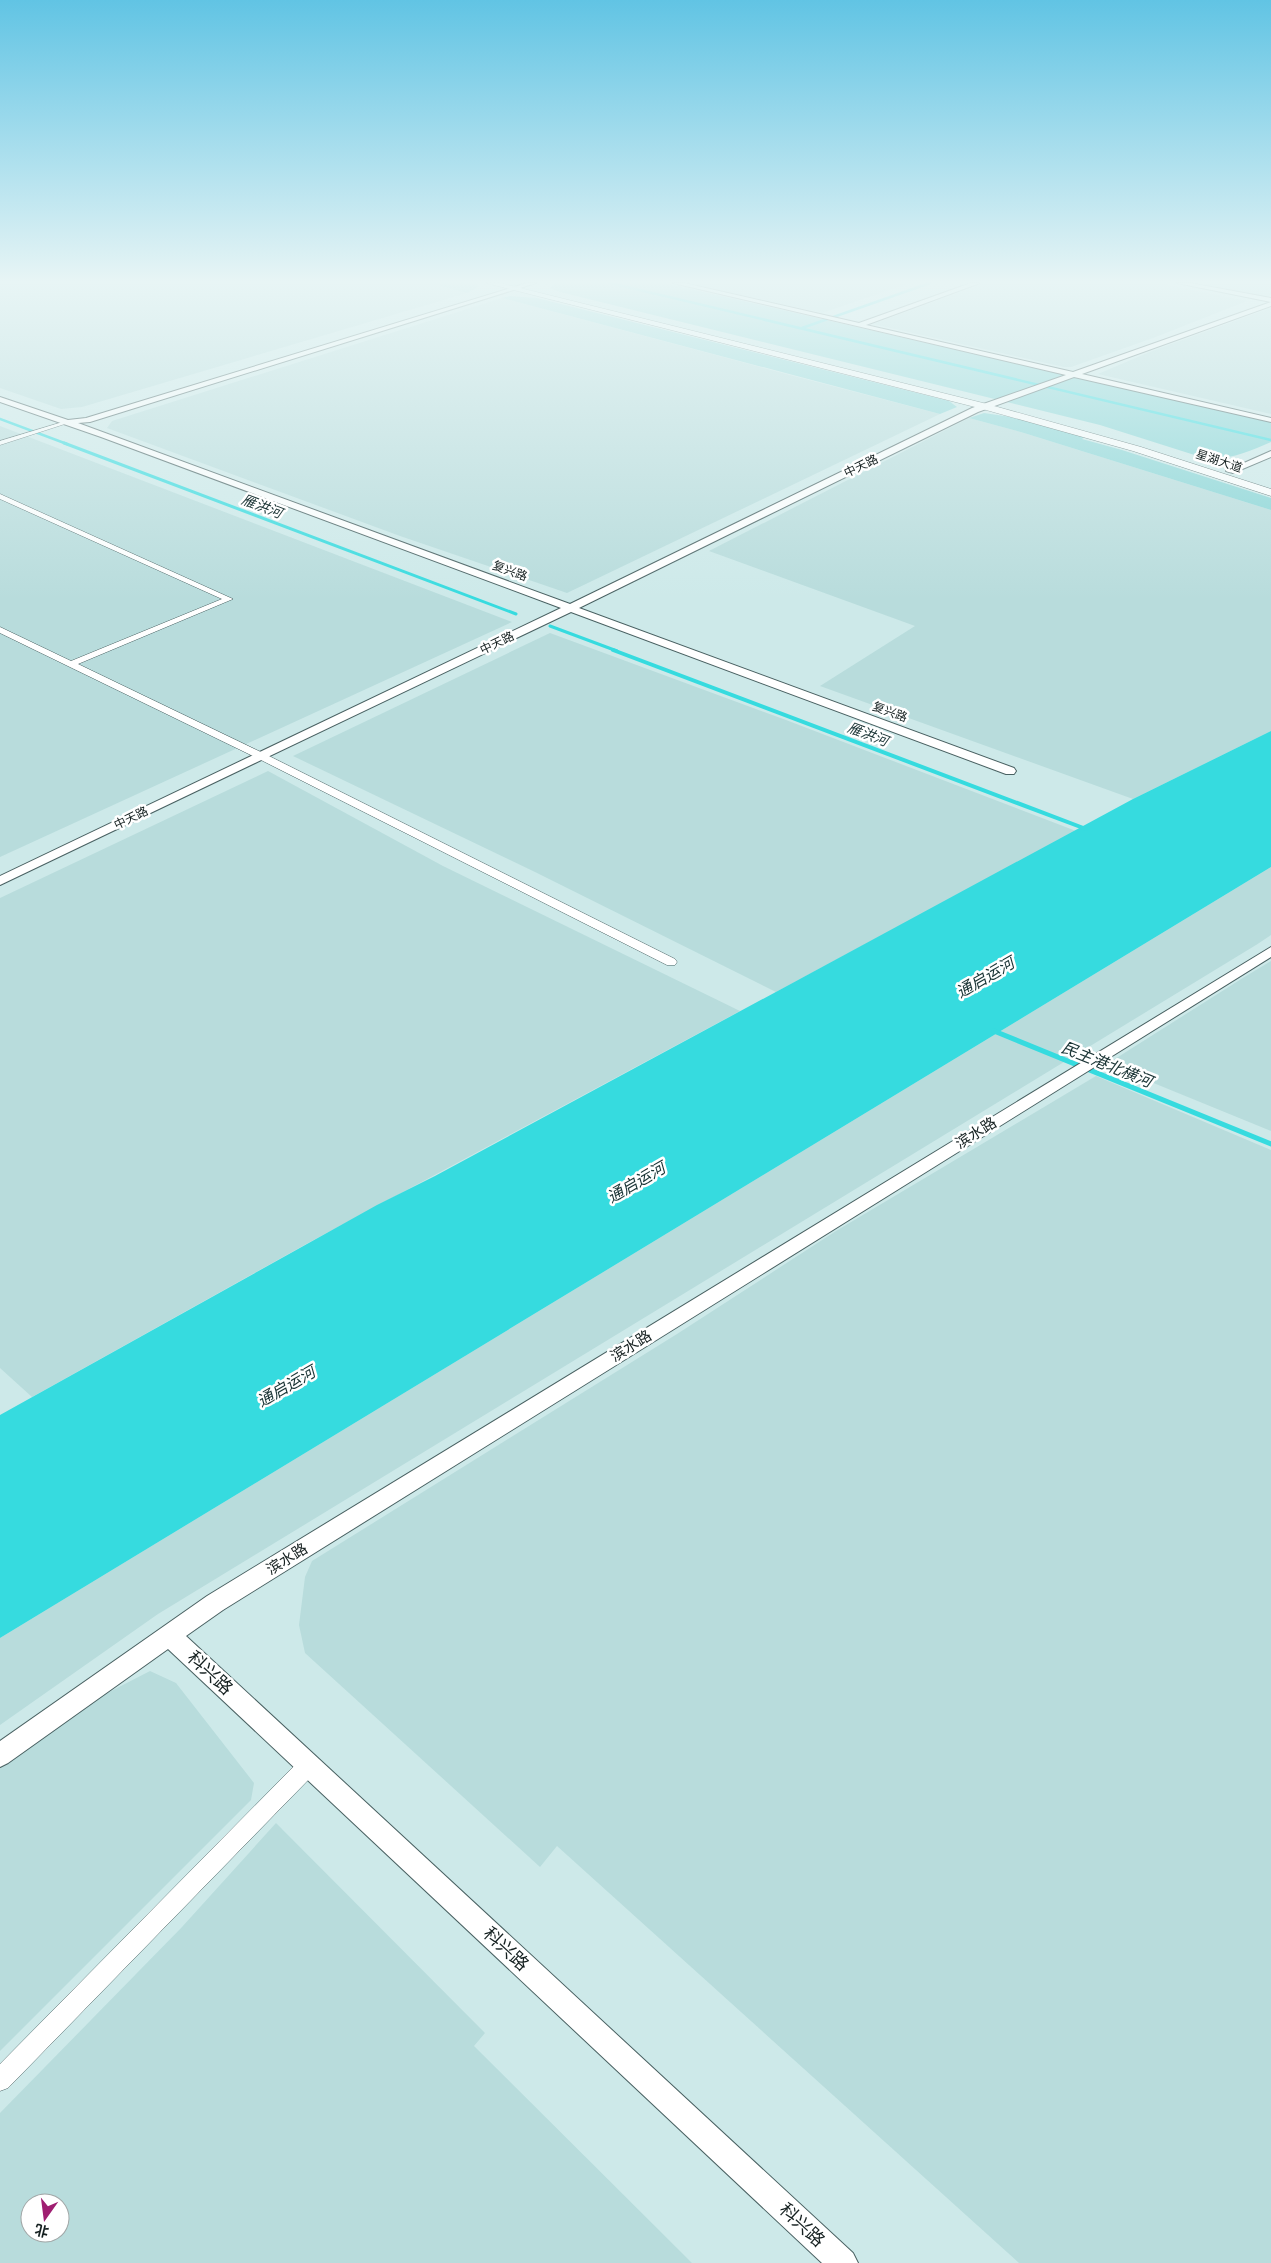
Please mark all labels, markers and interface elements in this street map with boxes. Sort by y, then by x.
street label: 星湖大道 [1194,446,1244,475]
street label: 中天路 [841,451,880,480]
water label: 雁洪河 [239,490,288,523]
street label: 复兴路 [491,557,530,584]
street label: 中天路 [477,628,516,657]
street label: 复兴路 [871,698,910,725]
water label: 雁洪河 [845,718,894,751]
street label: 中天路 [111,803,150,832]
water label: 通启运河 [953,952,1020,1002]
water label: 民主港北横河 [1059,1038,1158,1092]
street label: 滨水路 [952,1113,1000,1153]
water label: 通启运河 [604,1157,671,1207]
street label: 滨水路 [607,1326,655,1366]
water label: 通启运河 [254,1361,321,1411]
street label: 滨水路 [263,1539,311,1579]
street label: 科兴路 [183,1647,237,1699]
street label: 科兴路 [479,1923,533,1975]
north arrow [20,2193,70,2243]
street label: 科兴路 [775,2199,829,2251]
text: 北 [33,2220,51,2241]

